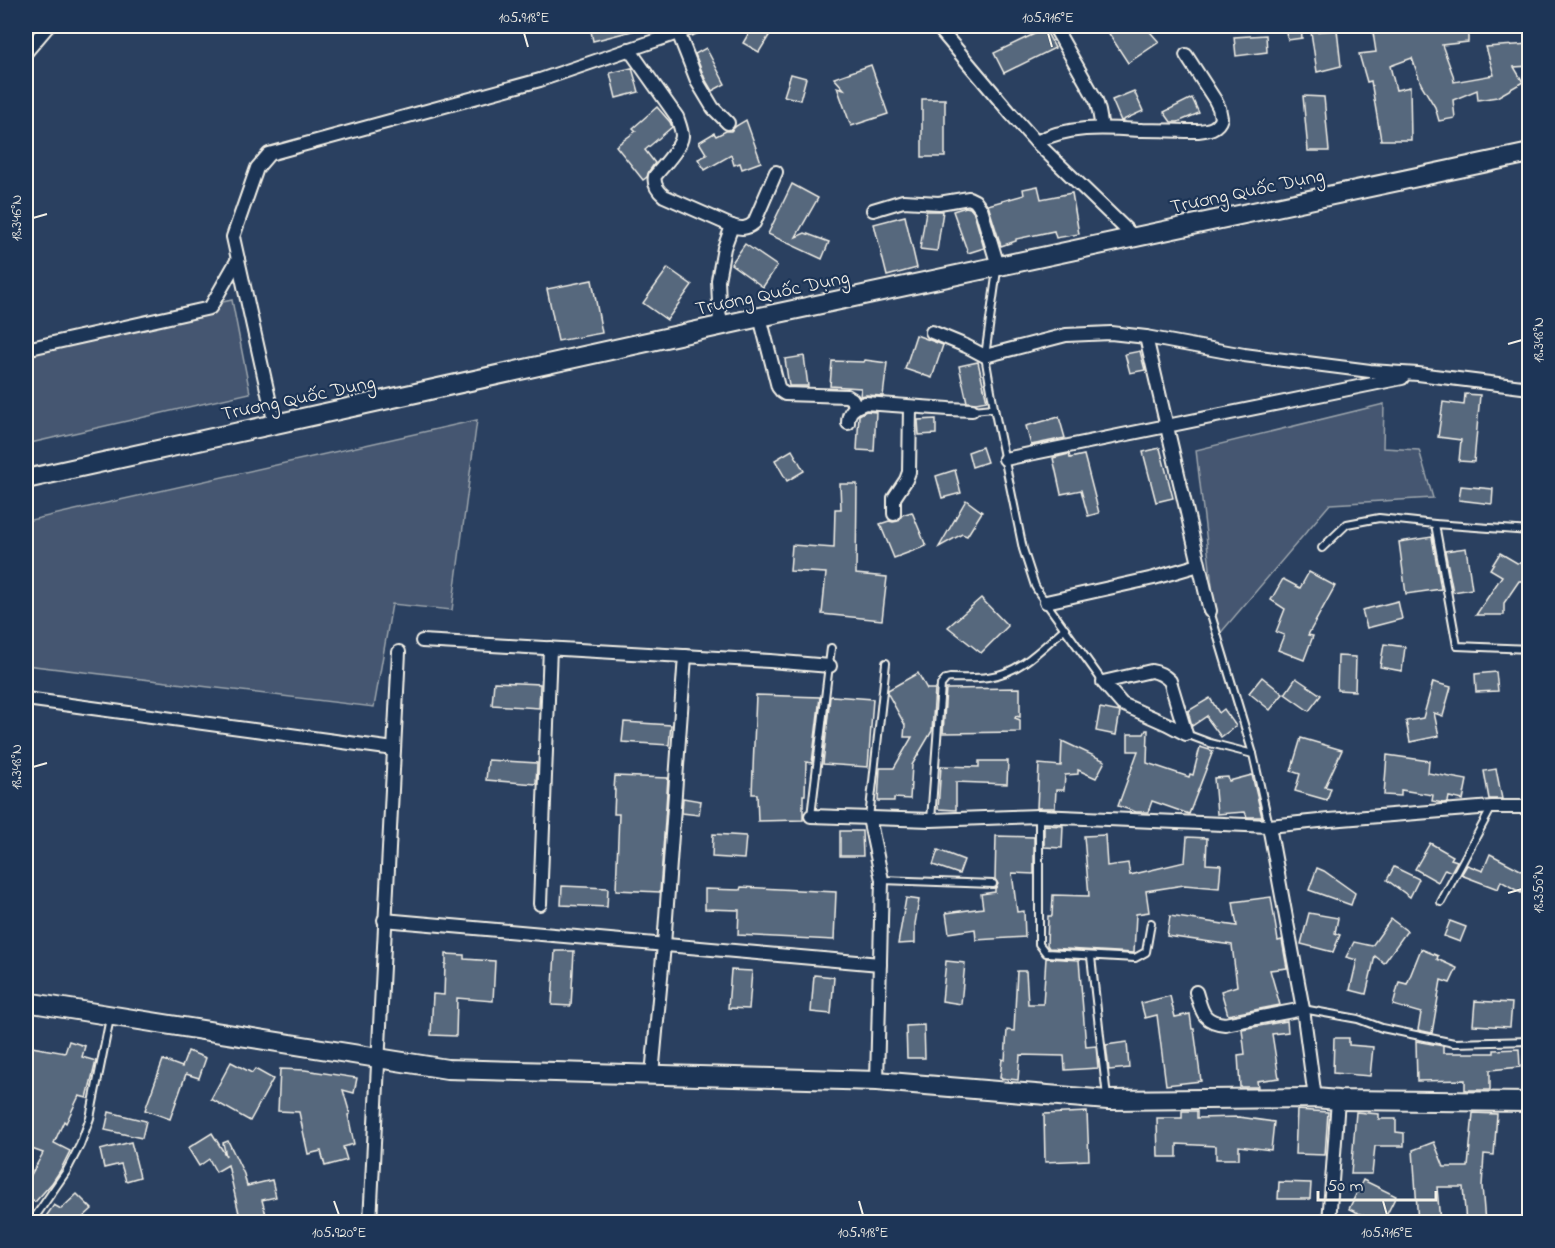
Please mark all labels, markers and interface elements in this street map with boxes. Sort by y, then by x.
text: 105.918°E [499,7,549,29]
text: 105.916°E [1022,7,1074,29]
street label: Trương Quốc Dụng [1168,162,1327,224]
text: 18.346°N [6,195,28,241]
street label: Trương Quốc Dụng [693,264,852,326]
text: 18.348°N [1528,317,1550,363]
street label: Trương Quốc Dụng [219,369,378,431]
text: 18.348°N [6,744,28,790]
text: 18.350°N [1528,865,1550,913]
scale bar [1318,1164,1436,1202]
text: 50 m [1327,1174,1364,1200]
text: 105.920°E [312,1222,366,1244]
text: 105.918°E [838,1222,888,1244]
text: 105.916°E [1361,1222,1413,1244]

